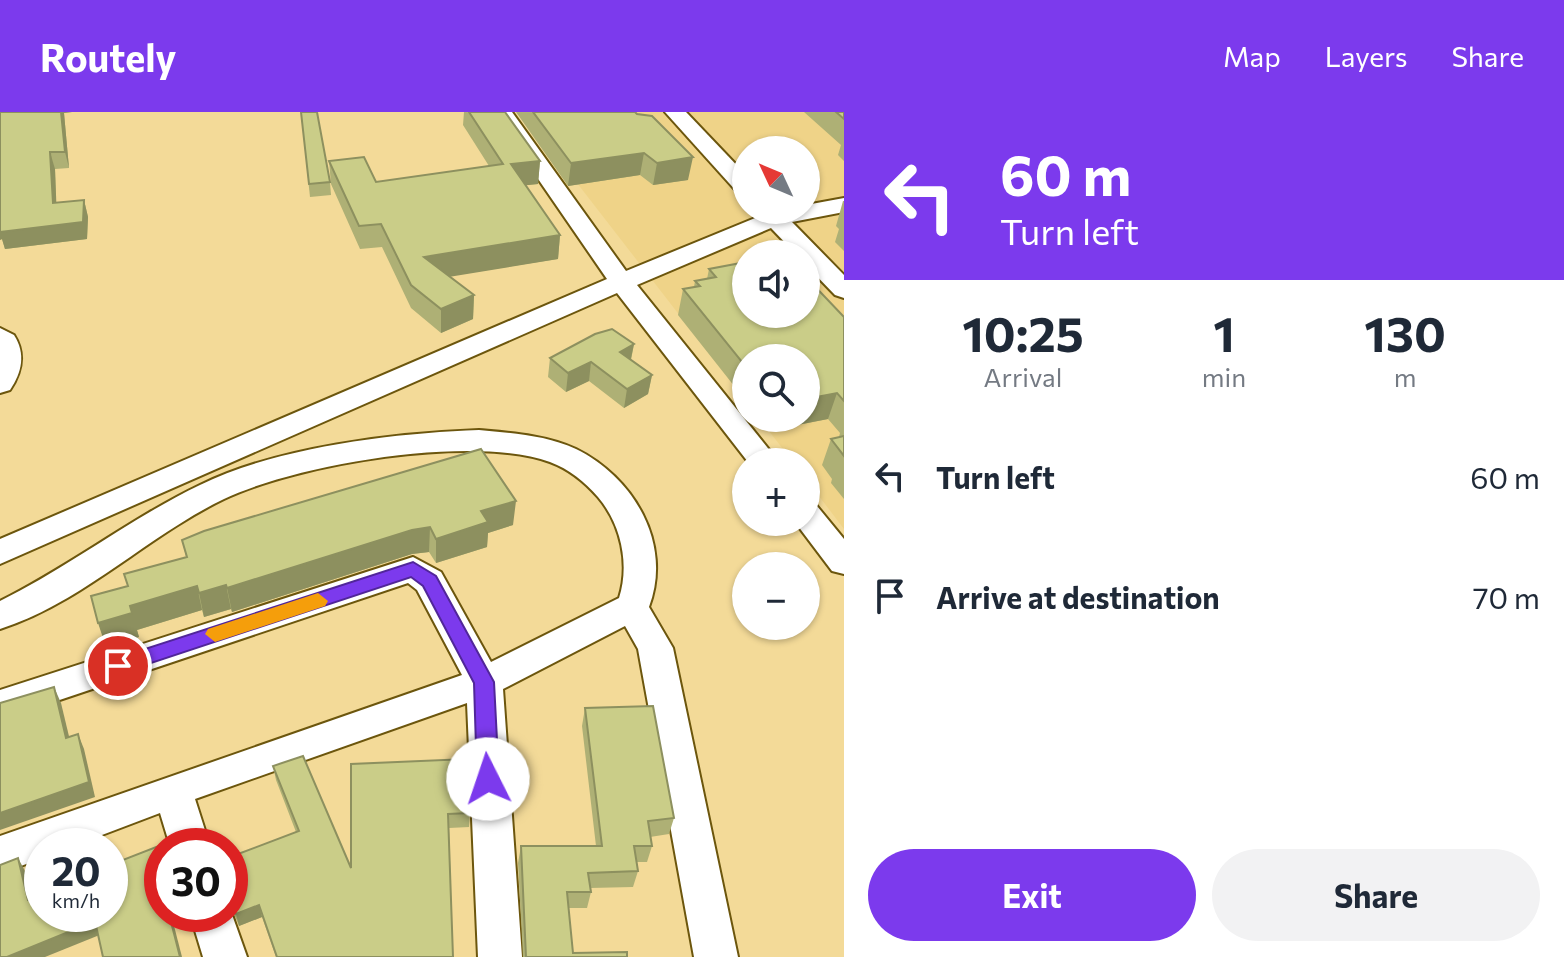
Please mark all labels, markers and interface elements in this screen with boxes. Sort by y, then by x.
text: Routely [40,33,176,80]
text: Map [1223,39,1281,73]
text: Layers [1325,39,1407,73]
text: Share [1451,39,1524,73]
north arrow [732,136,820,224]
map controls [732,136,820,640]
text: 60 m [1000,139,1131,208]
icon: left [868,144,972,248]
text: Turn left [1000,208,1139,252]
button: sound [732,240,820,328]
text: 10:25 [962,303,1084,362]
text: 1 [1213,303,1235,362]
text: 130 [1364,303,1446,362]
button: search [732,344,820,432]
text: Arrival [984,361,1062,392]
text: min [1202,361,1246,392]
text: m [1394,361,1416,392]
button: + [732,448,820,536]
icon: left [868,454,912,498]
text: Turn left [936,458,1055,495]
text: 60 m [1470,458,1540,495]
button: − [732,552,820,640]
icon: arrive [868,574,912,618]
text: Arrive at destination [936,578,1220,615]
text: 70 m [1473,578,1540,615]
pin [84,632,152,700]
icon: arrive [96,644,140,688]
position arrow [446,737,530,821]
speed limit sign: 30 [144,828,248,932]
text: 20 [51,845,101,894]
button: Exit [868,849,1196,941]
button: Share [1212,849,1540,941]
text: km/h [52,888,100,912]

